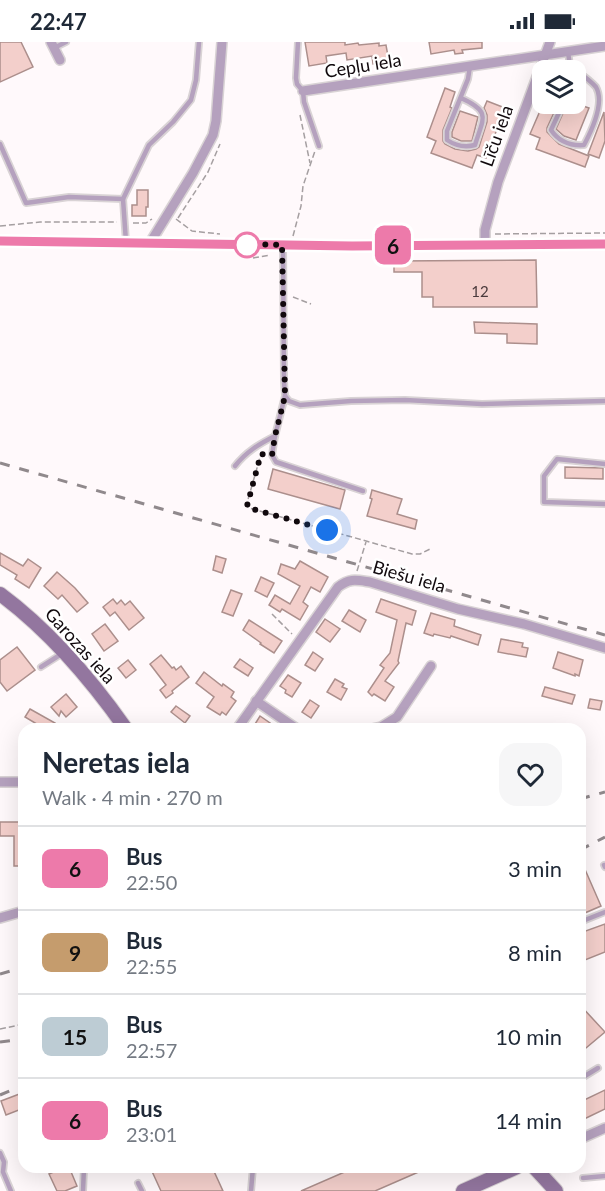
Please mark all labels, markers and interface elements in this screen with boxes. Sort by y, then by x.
text: 22:47 [30,8,87,35]
street label: Cepļu iela [323,48,403,82]
map controls [532,60,586,114]
button: layers [532,60,586,114]
street label: Līču iela [475,102,517,169]
line badge: 6 [374,226,412,264]
unlabelled marker [234,232,260,258]
text: 6 [387,233,399,258]
house number: 12 [471,282,489,300]
your location [312,515,342,545]
street label: Biešu iela [370,555,448,597]
street label: Garozas iela [41,603,121,688]
button: heart [499,743,562,806]
text: Neretas iela [42,745,190,779]
text: Walk · 4 min · 270 m [42,785,223,809]
text: Bus [126,843,162,870]
text: 3 min [508,855,562,882]
text: 6 [69,856,81,881]
text: 22:50 [126,870,177,894]
text: Bus [126,927,162,954]
text: 8 min [508,939,562,966]
text: 9 [69,940,81,965]
text: 22:55 [126,954,177,978]
text: Bus [126,1011,162,1038]
text: 10 min [495,1023,562,1050]
text: 15 [63,1024,87,1049]
text: 22:57 [126,1038,177,1062]
text: Bus [126,1095,162,1122]
text: 14 min [495,1107,562,1134]
text: 6 [69,1108,81,1133]
text: 23:01 [126,1122,177,1146]

